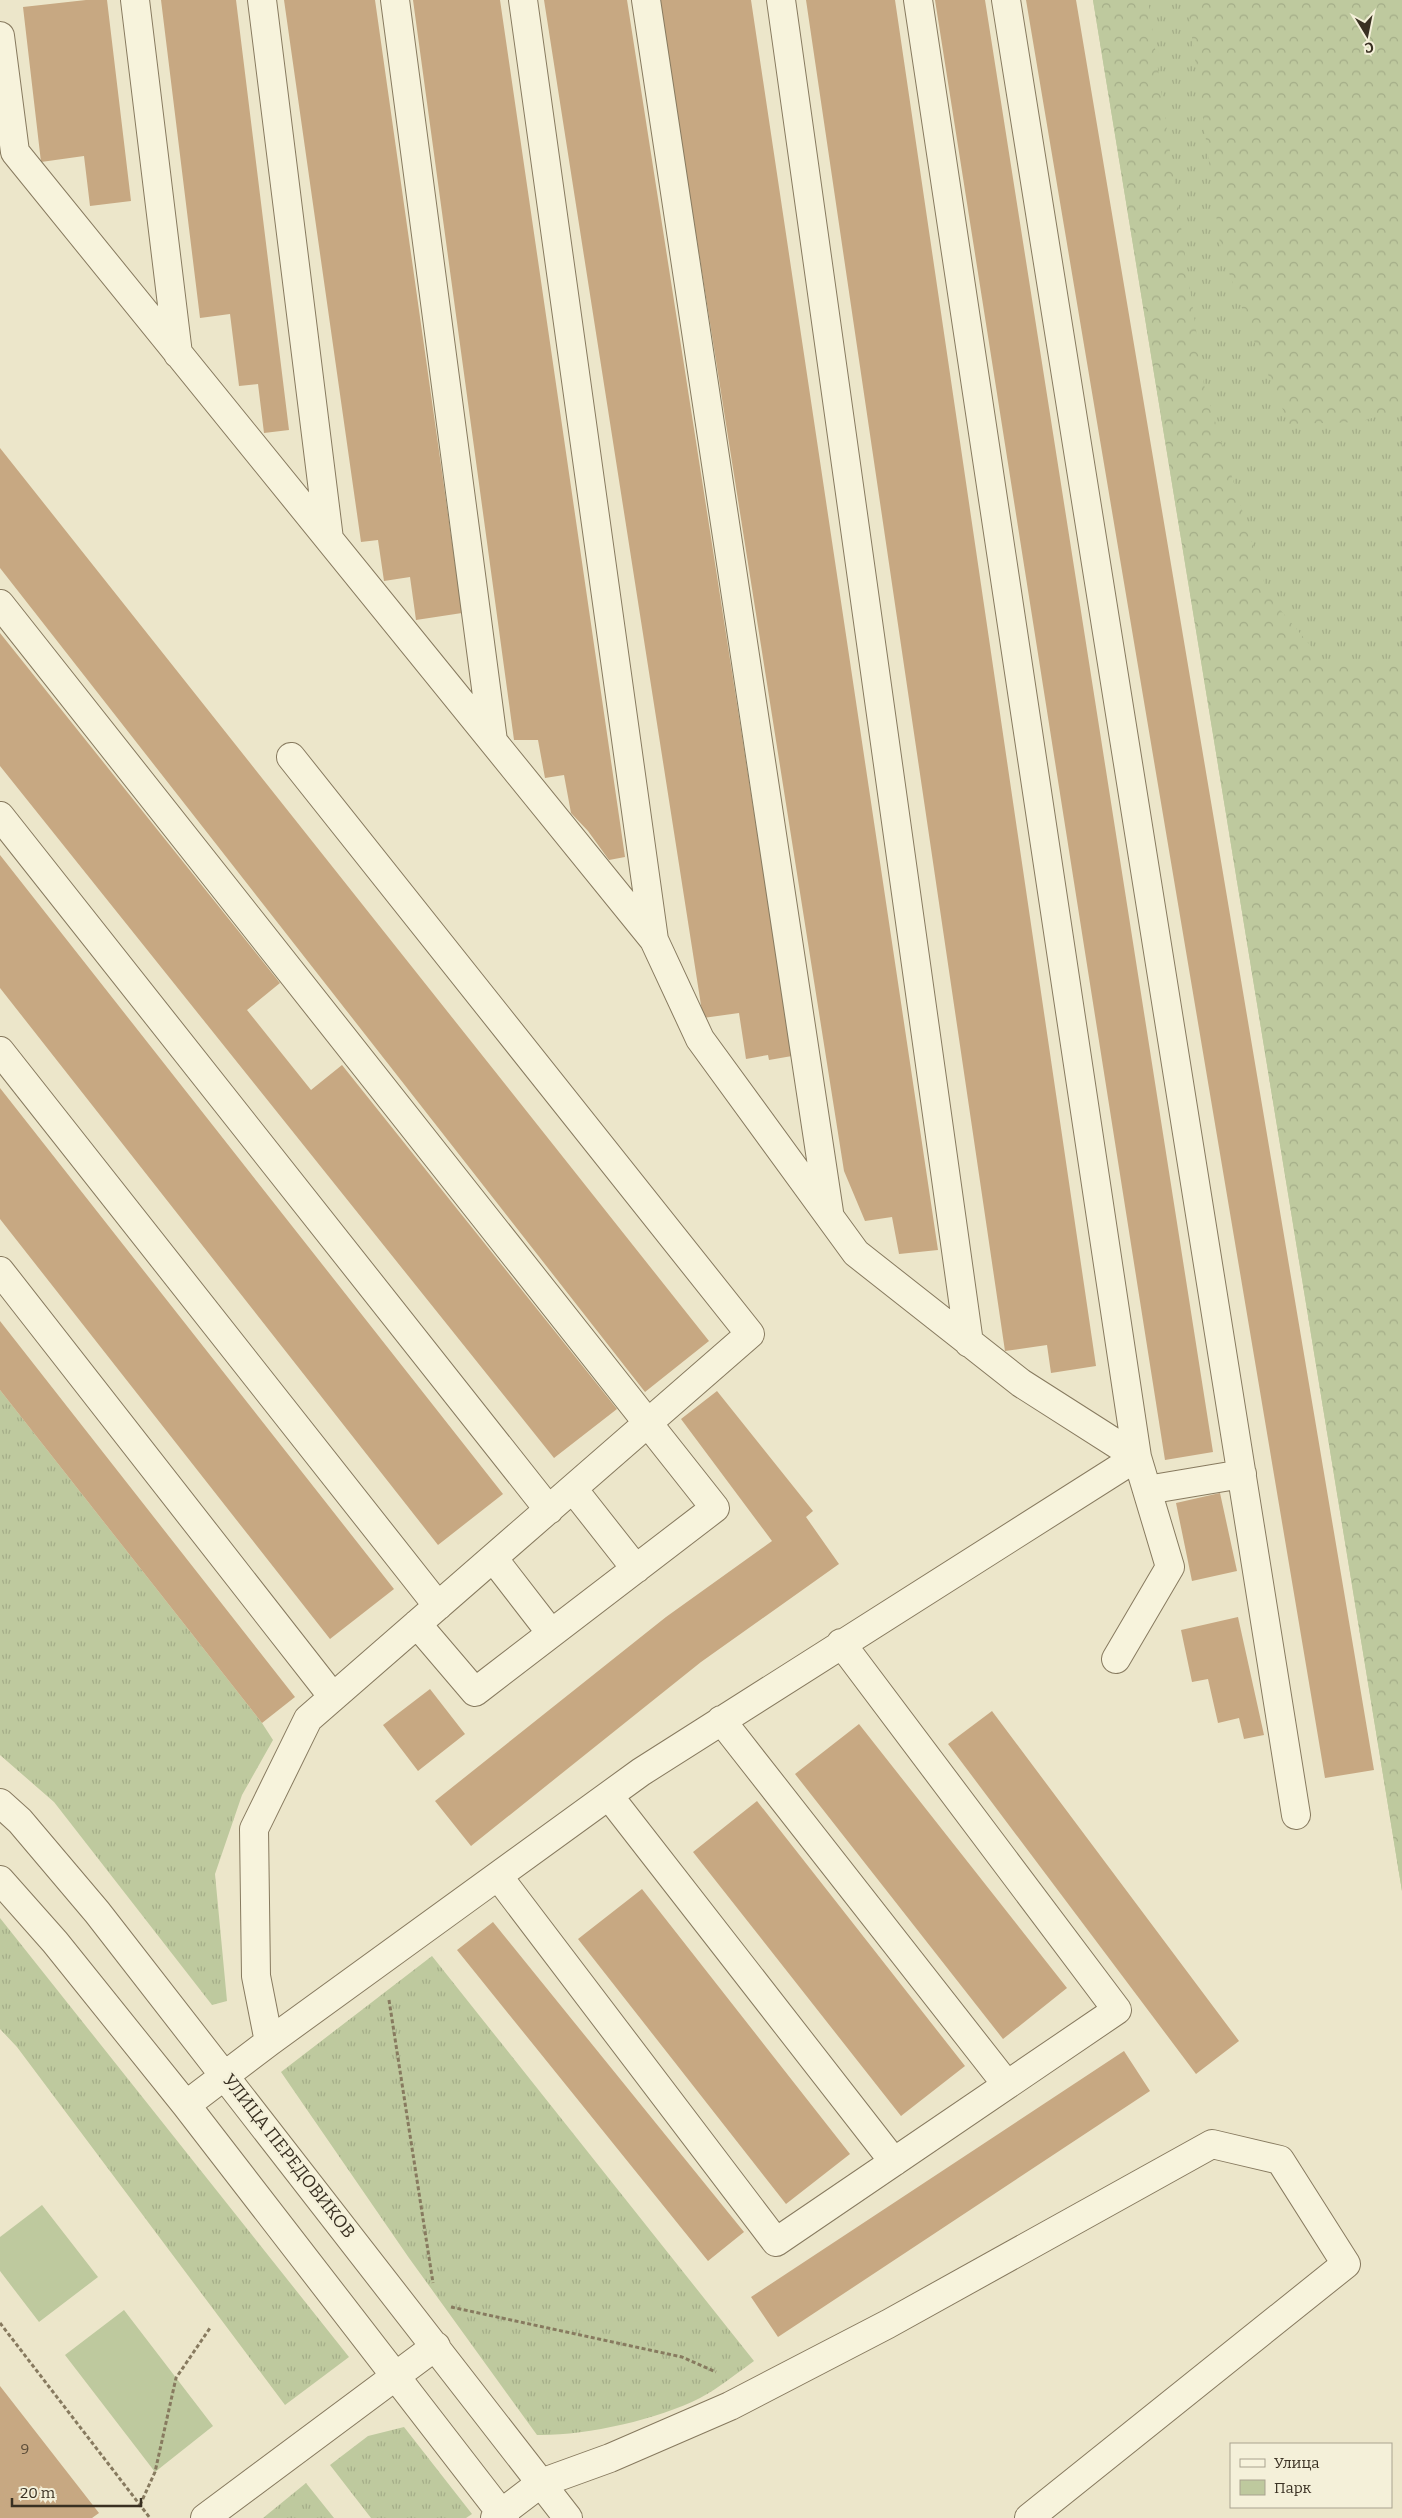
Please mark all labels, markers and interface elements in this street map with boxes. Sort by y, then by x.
north arrow [1342,10,1392,60]
text: С [1363,38,1375,56]
street label: УЛИЦА ПЕРЕДОВИКОВ [218,2069,360,2243]
house number: 9 [21,2440,29,2458]
legend [1230,2443,1392,2508]
text: Улица [1274,2454,1320,2472]
scale bar [12,2476,141,2508]
text: Парк [1274,2479,1312,2497]
text: 20 m [20,2484,56,2502]

